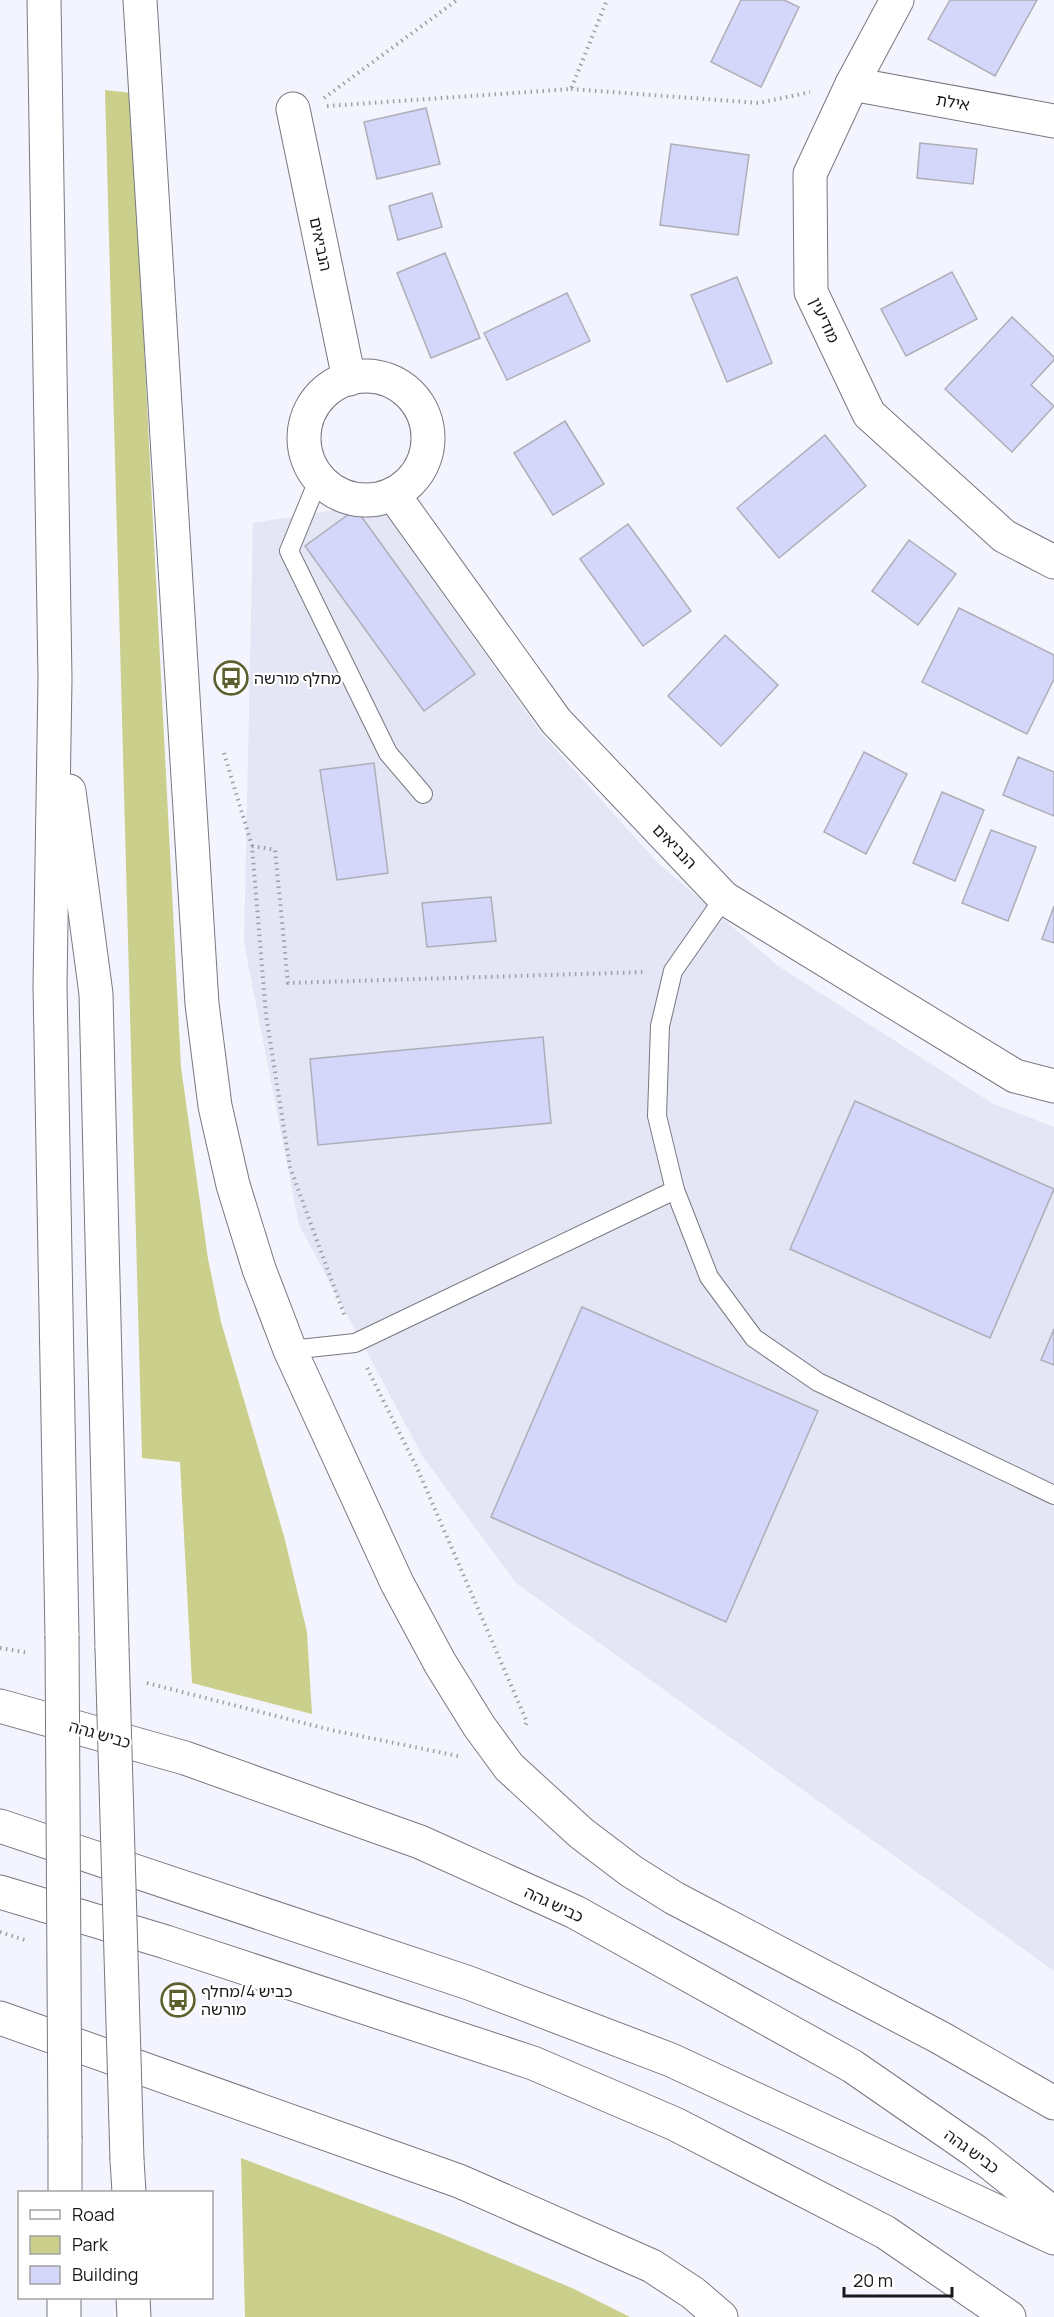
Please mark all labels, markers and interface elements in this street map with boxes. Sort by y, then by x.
street label: אילת [934,88,972,116]
street label: הנביאים [305,215,337,273]
street label: מודיעין [805,293,845,347]
bus stop icon: מחלף מורשה [213,660,249,696]
place label: מחלף מורשה [254,667,341,689]
street label: הנביאים [648,819,702,873]
street label: כביש גהה [67,1715,133,1753]
street label: כביש גהה [521,1881,587,1927]
place label: כביש 4/מחלף מורשה [201,1980,292,2020]
bus stop icon: כביש 4/מחלף מורשה [160,1982,196,2018]
street label: כביש גהה [940,2124,1004,2178]
legend [18,2191,213,2299]
text: Road [72,2202,115,2226]
text: Park [72,2232,109,2256]
scale bar [844,2260,952,2298]
text: Building [72,2262,138,2286]
text: 20 m [853,2268,893,2292]

